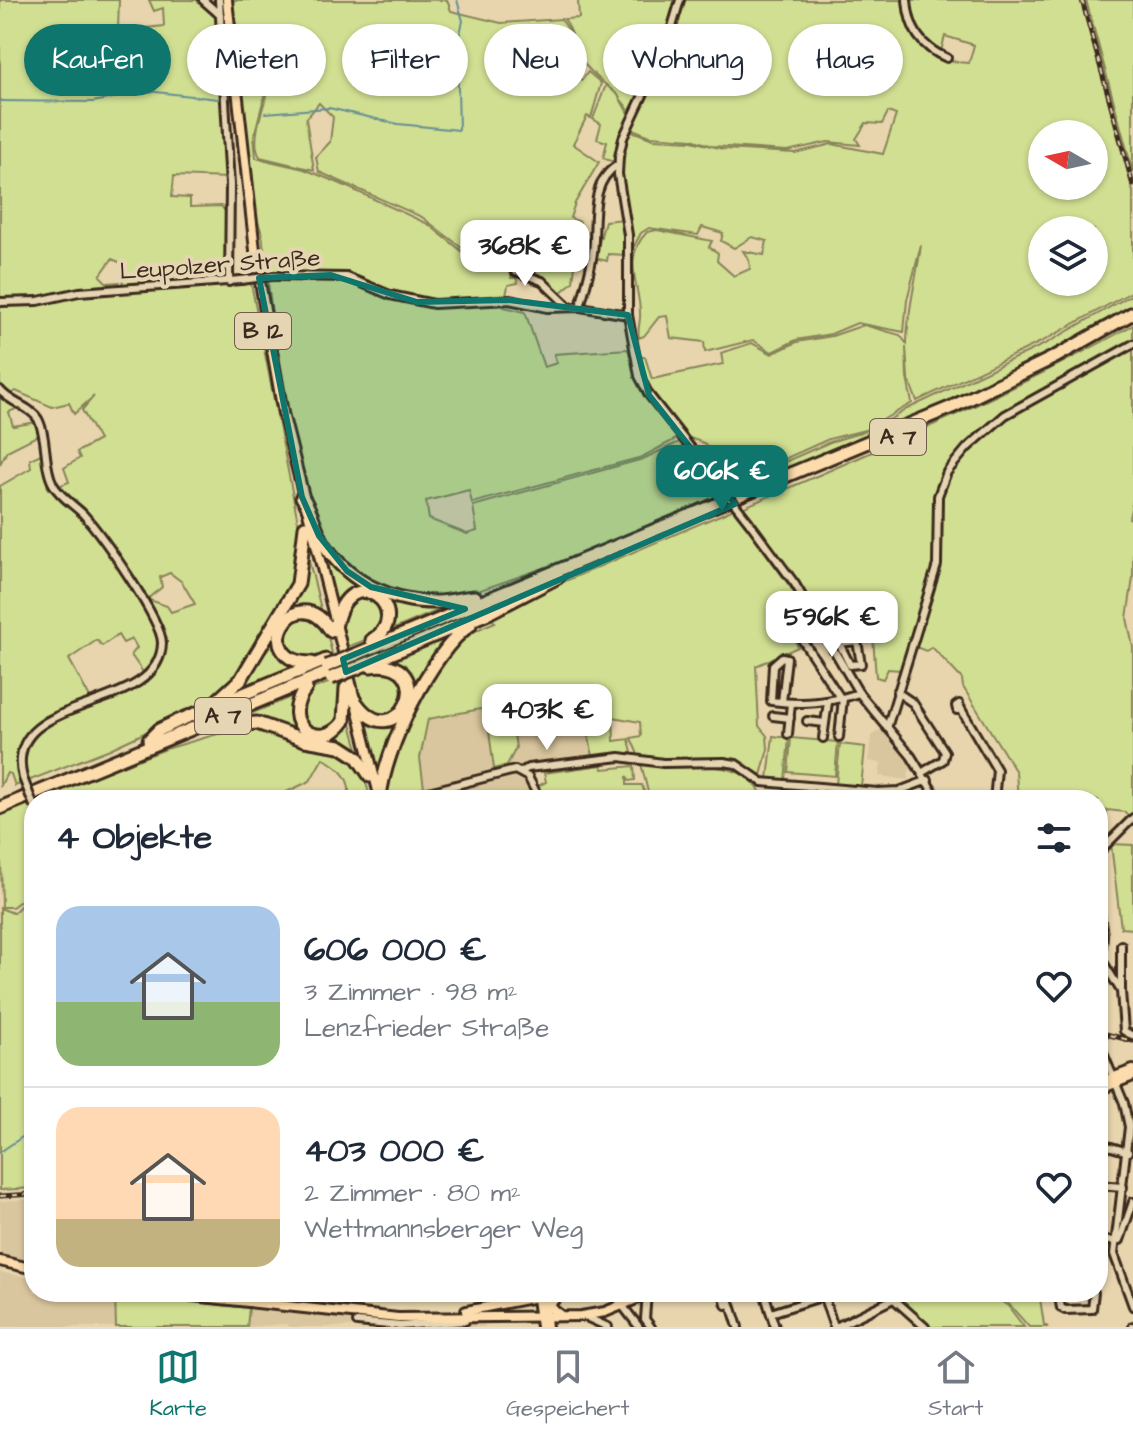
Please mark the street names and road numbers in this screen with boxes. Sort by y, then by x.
street label: Leupolzer Straße [119,241,321,289]
road number: B 12 [235,313,291,349]
road number: A 7 [870,419,926,455]
road number: A 7 [195,698,251,734]

